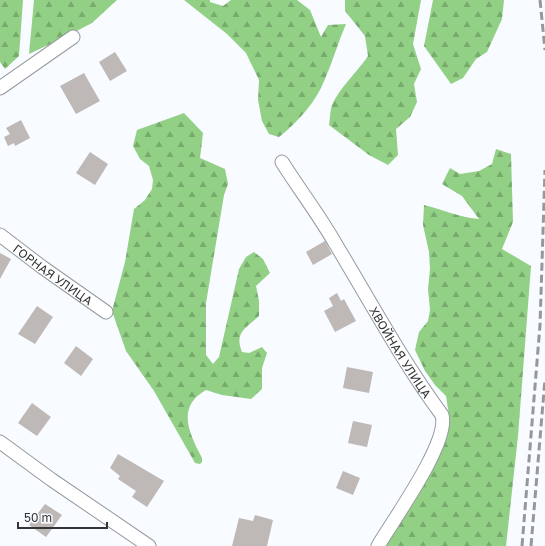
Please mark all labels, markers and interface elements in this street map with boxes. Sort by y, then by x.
street label: ГОРНАЯ УЛИЦА [10,240,96,308]
street label: ХВОЙНАЯ УЛИЦА [366,304,435,401]
scale bar [18,504,107,530]
text: 50 m [24,510,52,525]

